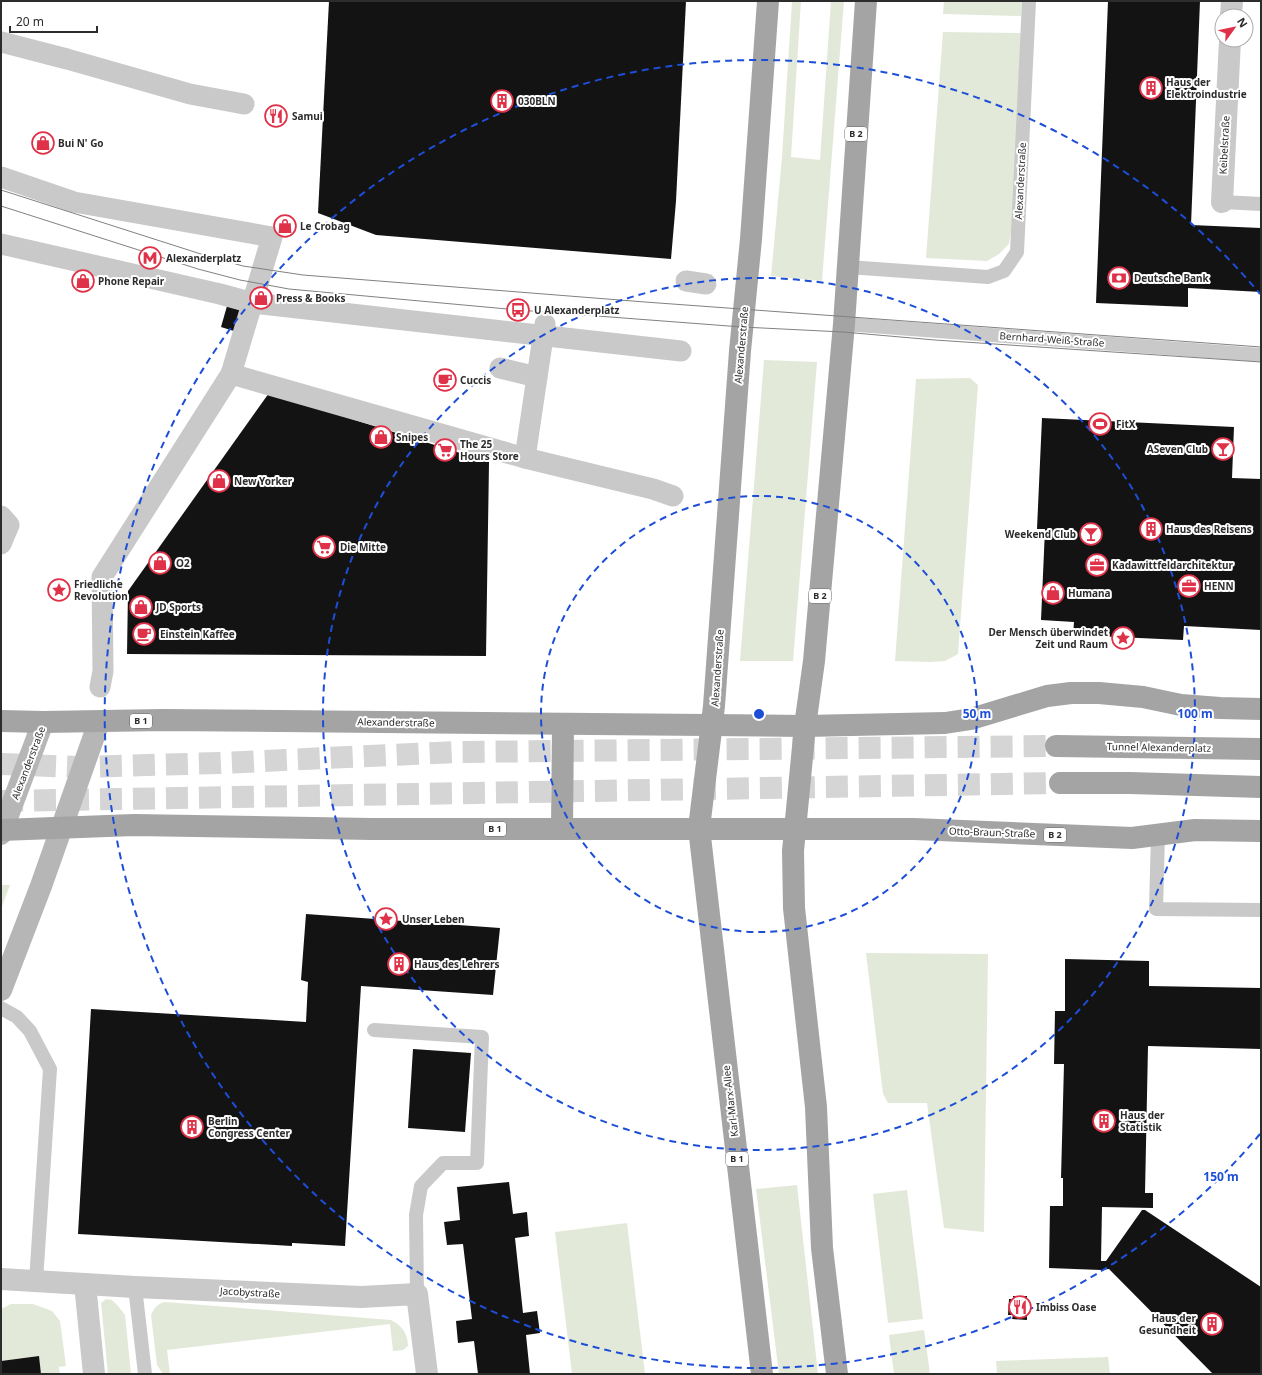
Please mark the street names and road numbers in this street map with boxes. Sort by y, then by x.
street label: Keibelstraße [1215,115,1233,175]
road number: B 2 [845,127,867,141]
street label: Alexanderstraße [1011,142,1029,220]
street label: Alexanderstraße [731,306,751,384]
street label: Bernhard-Weiß-Straße [999,328,1105,350]
road number: B 2 [809,589,831,603]
street label: Alexanderstraße [707,629,727,707]
road number: B 1 [130,714,152,728]
street label: Alexanderstraße [357,714,435,730]
street label: Alexanderstraße [8,724,49,802]
street label: Tunnel Alexanderplatz [1107,739,1212,755]
road number: B 1 [484,822,506,836]
street label: Otto-Braun-Straße [949,823,1036,841]
road number: B 2 [1044,828,1066,842]
street label: Karl-Marx-Allee [719,1064,741,1138]
road number: B 1 [726,1152,748,1166]
street label: Jacobystraße [219,1283,281,1301]

